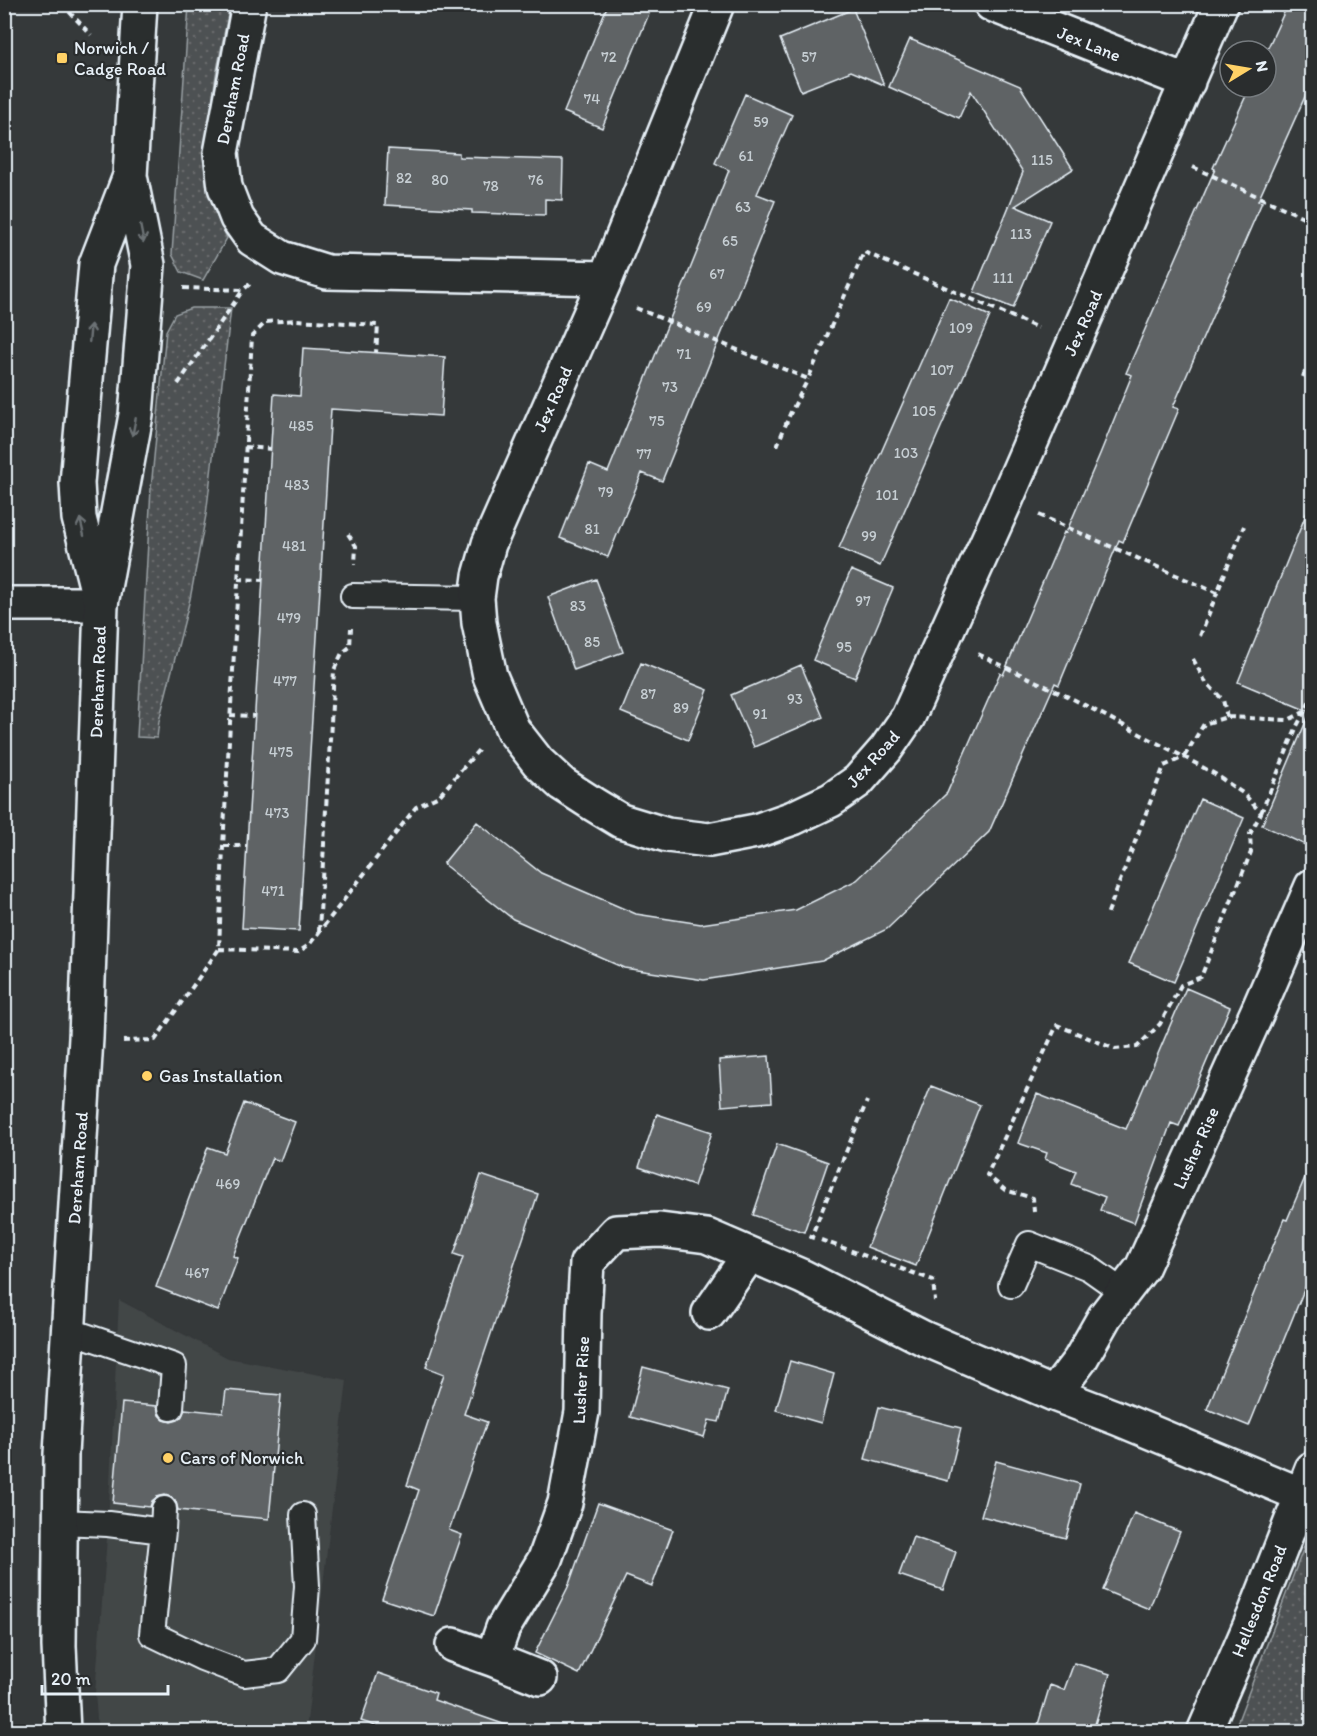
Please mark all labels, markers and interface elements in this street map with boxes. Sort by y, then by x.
street label: Jex Lane [1054,21,1124,67]
street label: Dereham Road [211,32,255,146]
place label: Norwich / Cadge Road [74,37,166,80]
north arrow [1218,39,1278,99]
house number: 72 [601,48,617,66]
house number: 57 [801,48,817,66]
marker: Norwich / Cadge Road [55,51,69,65]
text: N [1252,59,1273,73]
house number: 74 [584,90,600,108]
house number: 59 [753,113,769,131]
house number: 61 [739,147,753,165]
house number: 115 [1031,151,1053,169]
house number: 82 [396,169,412,187]
house number: 80 [431,171,449,189]
house number: 76 [528,171,544,189]
house number: 78 [483,177,499,195]
house number: 63 [735,198,751,216]
one-way arrow [137,224,148,243]
house number: 113 [1010,225,1032,243]
house number: 65 [722,232,738,250]
house number: 67 [709,265,725,283]
house number: 111 [993,269,1013,287]
street label: Jex Road [1059,286,1107,359]
house number: 69 [696,298,712,316]
house number: 109 [949,319,973,337]
one-way arrow [85,324,96,344]
house number: 71 [677,345,691,363]
house number: 107 [930,361,954,379]
street label: Jex Road [529,362,577,435]
house number: 73 [662,378,678,396]
house number: 105 [912,402,936,420]
house number: 75 [649,412,665,430]
one-way arrow [128,417,139,437]
house number: 485 [288,417,314,435]
house number: 103 [894,444,918,462]
house number: 77 [637,445,652,463]
house number: 483 [284,476,310,494]
house number: 79 [598,483,614,501]
house number: 101 [875,486,899,504]
one-way arrow [75,518,87,537]
house number: 81 [584,520,600,538]
house number: 99 [861,527,877,545]
house number: 481 [282,537,306,555]
house number: 97 [855,592,871,610]
house number: 83 [570,597,586,615]
house number: 479 [277,609,301,627]
street label: Dereham Road [85,625,111,739]
house number: 85 [584,633,600,651]
house number: 95 [836,638,852,656]
house number: 477 [273,672,298,690]
house number: 87 [640,685,656,703]
house number: 93 [787,690,803,708]
house number: 89 [673,699,689,717]
house number: 91 [753,705,767,723]
street label: Jex Road [842,725,905,792]
house number: 475 [269,743,293,761]
house number: 473 [265,804,289,822]
house number: 471 [261,882,285,900]
place label: Gas Installation [159,1065,283,1087]
marker: Gas Installation [140,1069,154,1083]
street label: Lusher Rise [1168,1103,1224,1193]
street label: Dereham Road [63,1111,93,1225]
house number: 469 [216,1175,241,1193]
house number: 467 [185,1264,210,1282]
street label: Lusher Rise [568,1336,594,1424]
place label: Cars of Norwich [180,1447,304,1469]
marker: Cars of Norwich [161,1451,175,1465]
street label: Hellesdon Road [1226,1541,1292,1660]
scale bar [42,1658,168,1696]
text: 20 m [51,1668,91,1690]

